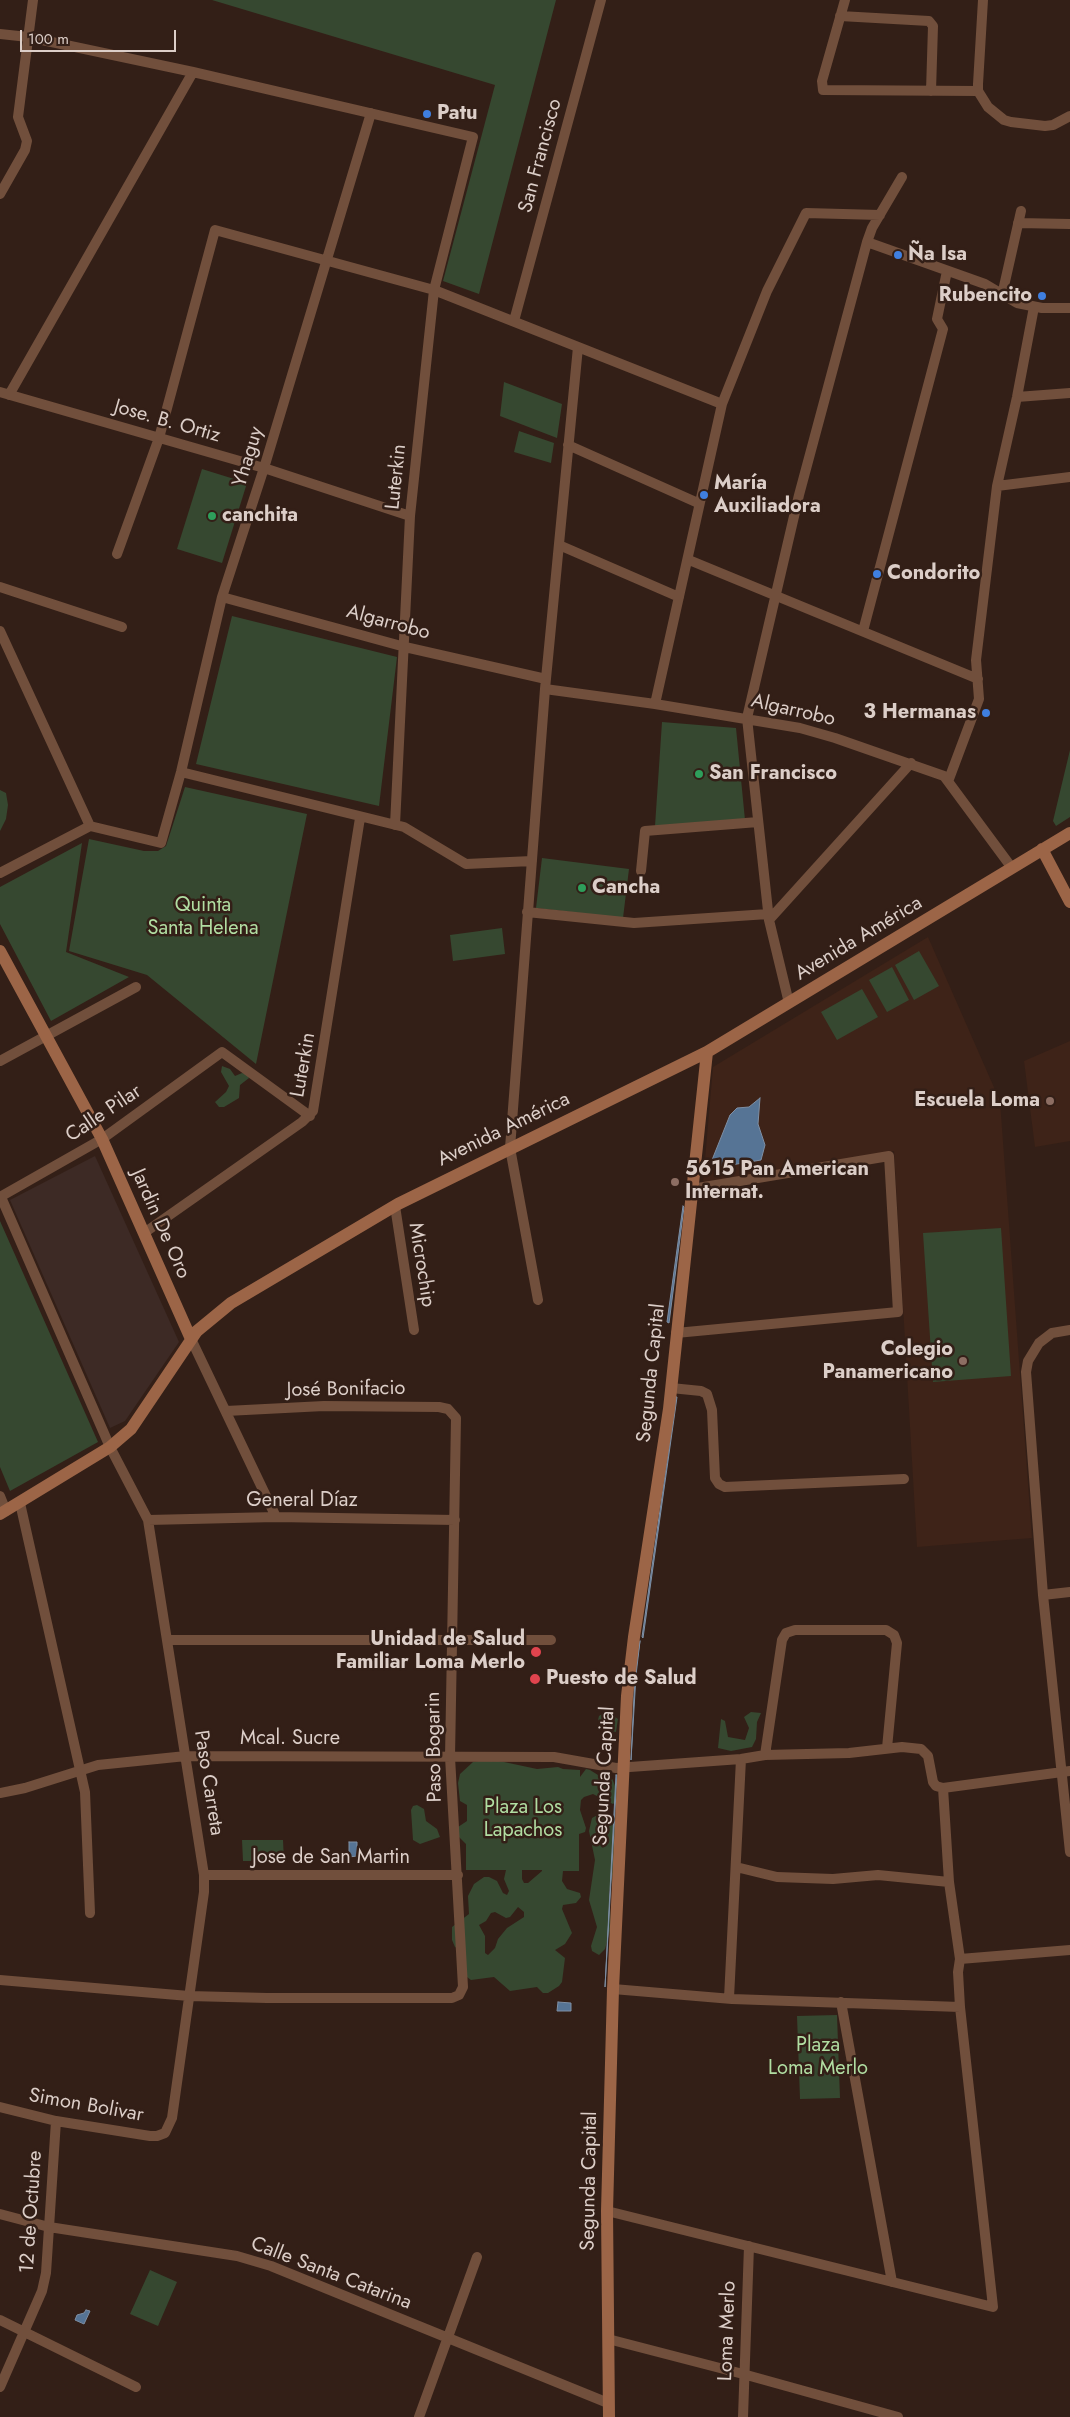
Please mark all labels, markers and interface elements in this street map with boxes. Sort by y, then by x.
scale bar [22,20,179,52]
text: 100 m [28,28,69,50]
street label: San Francisco [514,96,568,216]
place label: Patu [437,102,477,126]
marker: Patu [421,108,433,120]
place label: Ña Isa [908,243,967,267]
marker: Ña Isa [892,249,904,261]
place label: Rubencito [939,284,1032,308]
marker: Rubencito [1036,290,1048,302]
street label: Jose. B. Ortiz [111,395,223,449]
street label: Yhaguy [228,424,270,490]
street label: Luterkin [382,443,412,511]
place label: María Auxiliadora [714,472,821,519]
marker: María Auxiliadora [698,489,710,501]
place label: canchita [222,504,298,528]
marker: canchita [206,510,218,522]
place label: Condorito [887,562,980,586]
marker: Condorito [871,568,883,580]
street label: Algarrobo [344,600,432,646]
street label: Algarrobo [749,690,837,732]
place label: 3 Hermanas [864,701,976,725]
marker: 3 Hermanas [980,707,992,719]
place label: San Francisco [709,762,837,786]
marker: San Francisco [693,768,705,780]
place label: Cancha [592,876,660,900]
marker: Cancha [576,882,588,894]
street label: Avenida América [791,892,927,986]
park label: Quinta Santa Helena [147,894,259,941]
street label: Luterkin [286,1031,322,1099]
street label: Calle Pilar [62,1080,146,1148]
street label: Avenida América [434,1088,574,1172]
place label: Escuela Loma [914,1089,1040,1113]
marker: Escuela Loma [1044,1095,1056,1107]
place label: 5615 Pan American Internat. [685,1158,869,1205]
street label: Jardin De Oro [125,1165,195,1283]
marker: 5615 Pan American Internat. [669,1176,681,1188]
street label: Microchip [402,1221,440,1309]
street label: Segunda Capital [633,1302,671,1444]
place label: Colegio Panamericano [823,1338,953,1385]
marker: Colegio Panamericano [957,1355,969,1367]
street label: José Bonifacio [286,1377,406,1403]
street label: General Díaz [246,1489,358,1513]
place label: Unidad de Salud Familiar Loma Merlo [336,1628,525,1675]
marker: Unidad de Salud Familiar Loma Merlo [529,1645,543,1659]
place label: Puesto de Salud [546,1667,697,1691]
marker: Puesto de Salud [528,1672,542,1686]
street label: Paso Bogarin [422,1691,448,1803]
street label: Segunda Capital [589,1706,621,1846]
street label: Mcal. Sucre [240,1727,340,1751]
street label: Paso Carreta [188,1729,228,1837]
park label: Plaza Los Lapachos [484,1796,562,1843]
street label: Jose de San Martin [252,1846,410,1870]
park label: Plaza Loma Merlo [768,2034,868,2081]
street label: Simon Bolivar [27,2084,145,2128]
street label: Segunda Capital [577,2111,603,2251]
street label: 12 de Octubre [16,2150,48,2274]
street label: Calle Santa Catarina [247,2232,415,2316]
street label: Loma Merlo [714,2281,742,2381]

